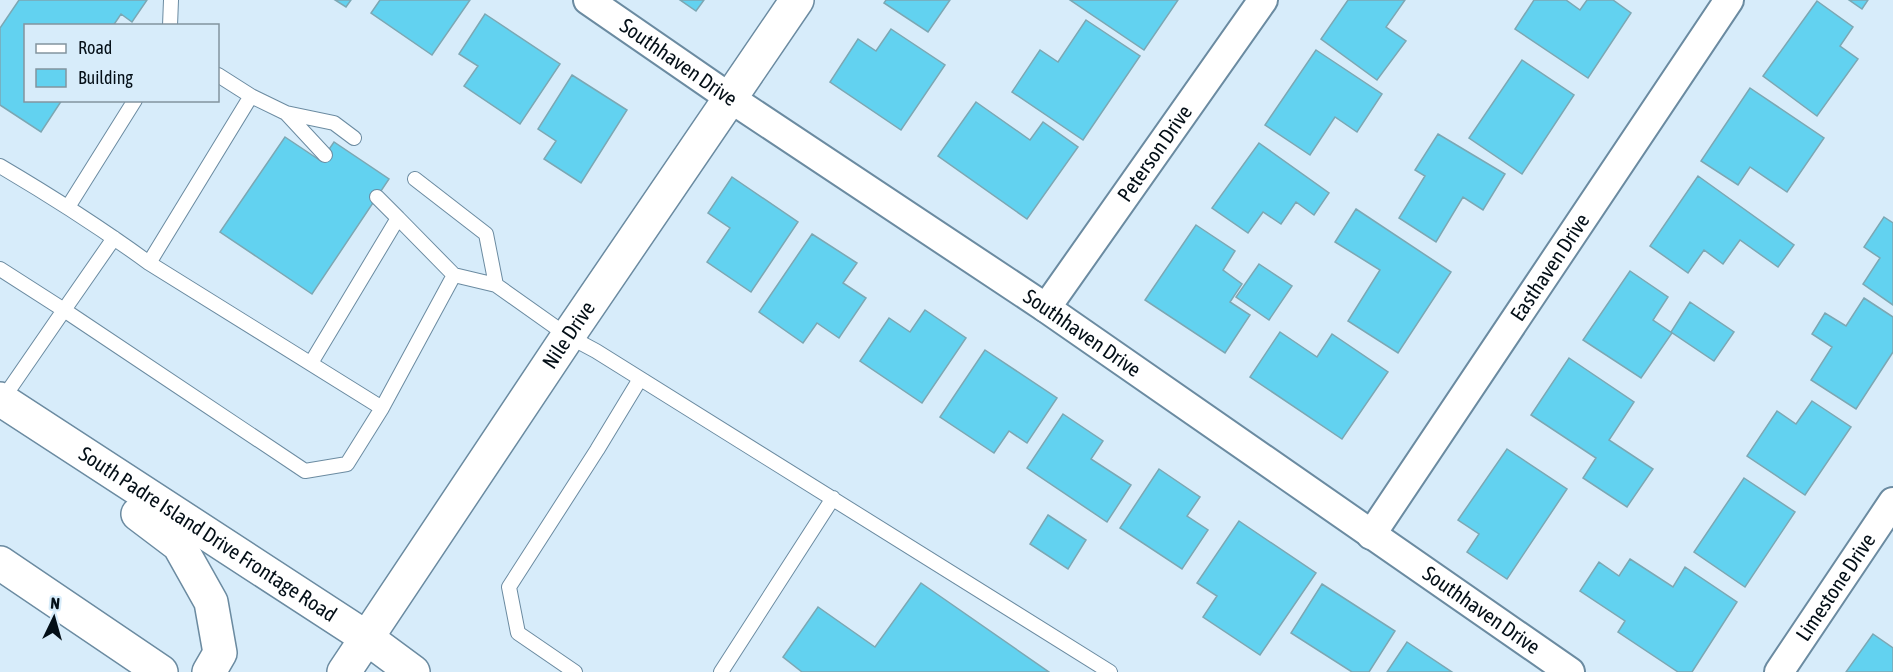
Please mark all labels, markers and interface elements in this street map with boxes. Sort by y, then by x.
street label: Southhaven Drive [616,13,742,110]
legend [24,24,219,102]
text: Road [78,37,112,58]
text: Building [78,67,133,88]
street label: Peterson Drive [1112,100,1196,206]
street label: Easthaven Drive [1505,209,1594,325]
street label: Southhaven Drive [1020,284,1146,381]
street label: Nile Drive [537,296,599,373]
street label: South Padre Island Drive Frontage Road [75,441,342,626]
street label: Limestone Drive [1790,528,1880,645]
street label: Southhaven Drive [1419,561,1545,659]
north arrow [24,588,84,648]
text: N [50,594,61,612]

